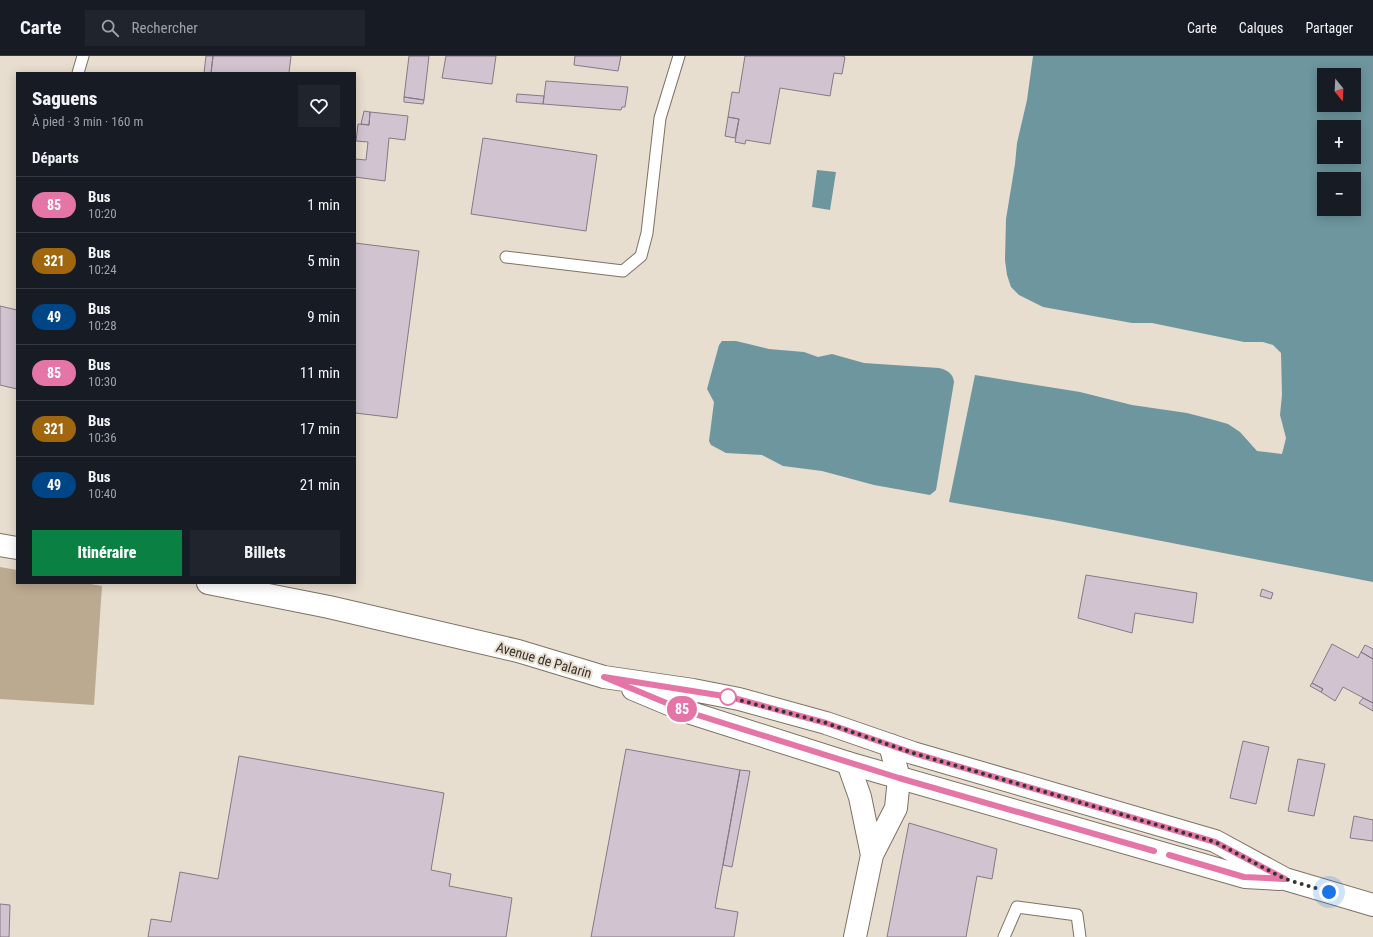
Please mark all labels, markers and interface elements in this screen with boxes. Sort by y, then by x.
search box [85,10,365,46]
text: Carte [20,16,61,39]
icon: search [99,17,121,39]
text: Rechercher [131,19,198,37]
text: Carte [1187,20,1217,36]
text: Calques [1239,20,1283,36]
text: Partager [1305,20,1353,36]
north arrow [1317,68,1361,112]
map controls [1317,68,1361,216]
button: heart [298,85,340,127]
text: Saguens [32,87,97,110]
text: À pied · 3 min · 160 m [32,114,143,129]
button: + [1317,120,1361,164]
text: Départs [32,149,79,167]
button: − [1317,172,1361,216]
text: Bus [88,188,111,206]
text: 1 min [307,196,340,214]
text: 85 [47,197,61,213]
text: 10:20 [88,206,117,221]
text: Bus [88,244,111,262]
text: 5 min [307,252,340,270]
text: 321 [43,253,65,269]
text: 10:24 [88,262,117,277]
text: Bus [88,300,111,318]
text: 9 min [307,308,340,326]
text: 49 [47,309,61,325]
text: 10:28 [88,318,117,333]
text: Bus [88,356,111,374]
text: 11 min [300,364,340,382]
text: 85 [47,365,61,381]
text: 10:30 [88,374,117,389]
text: Bus [88,412,111,430]
text: 17 min [300,420,340,438]
text: 321 [43,421,65,437]
text: 10:36 [88,430,117,445]
text: Bus [88,468,111,486]
text: 21 min [300,476,340,494]
text: 49 [47,477,61,493]
text: 10:40 [88,486,117,501]
button: Itinéraire [32,530,182,576]
button: Billets [190,530,340,576]
street label: Avenue de Palarin [494,639,594,681]
unlabelled marker [719,688,737,706]
line badge: 85 [664,696,700,722]
text: 85 [675,701,689,717]
your location [1319,882,1339,902]

